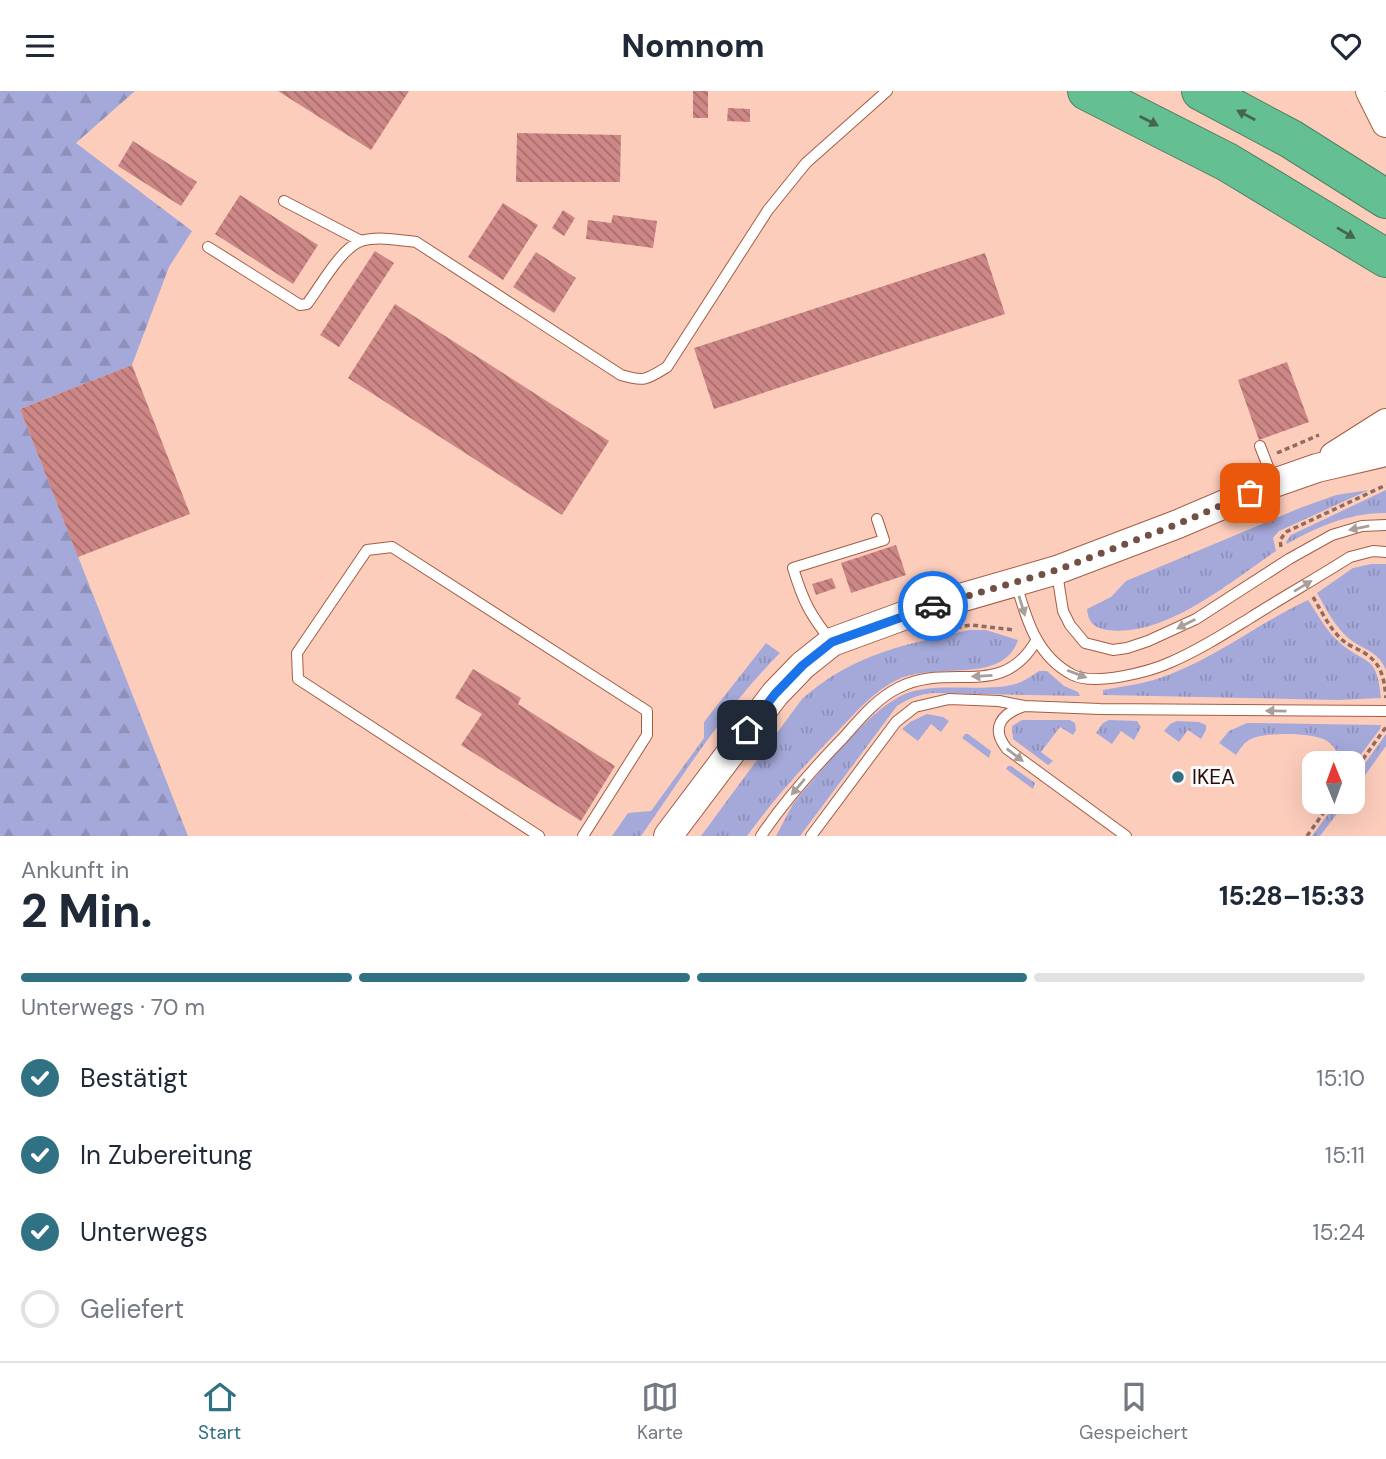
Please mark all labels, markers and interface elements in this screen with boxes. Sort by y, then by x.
text: Nomnom [621,25,765,67]
icon: menu [21,27,59,65]
icon: heart [1327,27,1365,65]
one-way arrow [1237,109,1256,121]
one-way arrow [1139,114,1159,126]
one-way arrow [1337,227,1356,240]
pin [1220,463,1280,523]
icon: bag [1231,474,1269,512]
one-way arrow [1348,523,1370,534]
courier [898,571,968,641]
one-way arrow [1293,580,1312,592]
icon: car [914,587,952,625]
one-way arrow [1018,595,1028,616]
one-way arrow [1176,619,1196,630]
one-way arrow [1067,669,1088,680]
one-way arrow [971,670,993,681]
pin [717,700,777,760]
one-way arrow [1265,705,1287,717]
icon: home [728,711,766,749]
one-way arrow [1005,747,1023,762]
north arrow [1302,751,1365,814]
map controls [1302,751,1365,814]
place label: IKEA [1192,763,1235,791]
marker: IKEA [1170,769,1186,785]
one-way arrow [791,778,806,795]
text: Ankunft in [21,855,129,885]
text: 15:28–15:33 [1219,879,1365,913]
text: 2 Min. [21,881,152,941]
text: Unterwegs · 70 m [21,992,205,1022]
icon: check [21,1059,59,1097]
text: Bestätigt [80,1061,188,1095]
text: 15:10 [1316,1063,1365,1093]
icon: check [21,1136,59,1174]
text: In Zubereitung [80,1138,253,1172]
text: 15:11 [1325,1140,1365,1170]
icon: check [21,1213,59,1251]
text: Unterwegs [80,1215,208,1249]
text: 15:24 [1312,1217,1365,1247]
text: Geliefert [80,1292,184,1326]
tab: Start [198,1378,241,1445]
tab: Karte [637,1378,683,1445]
tab: Gespeichert [1079,1378,1188,1445]

